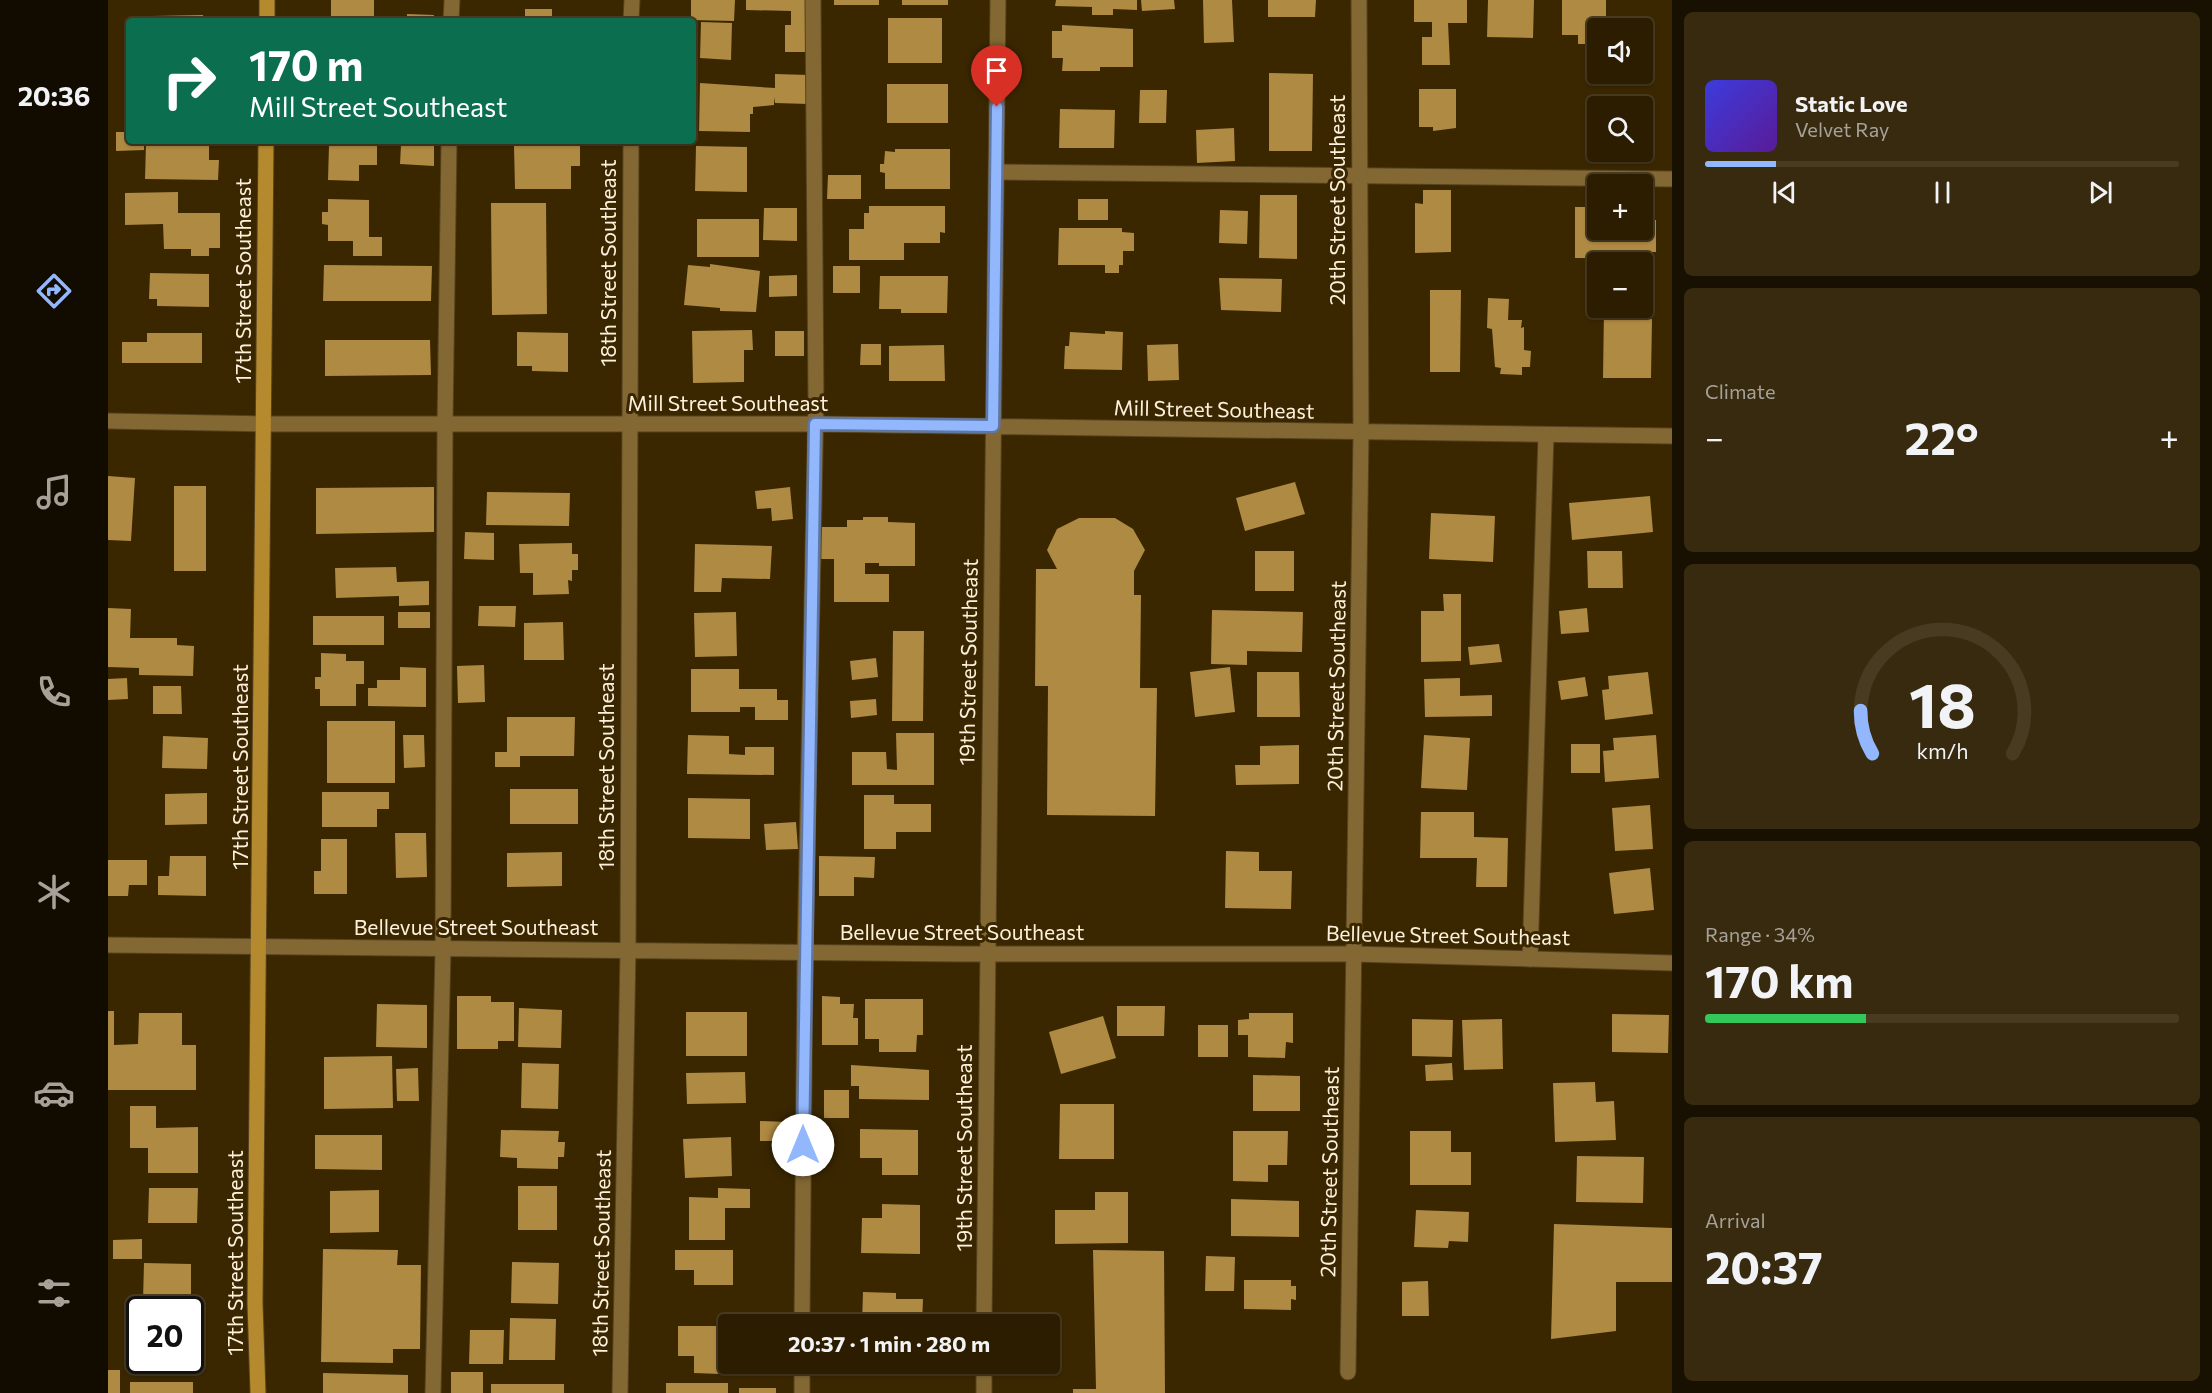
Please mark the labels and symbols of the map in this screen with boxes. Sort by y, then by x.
pin [971,45,1022,107]
street label: 20th Street Southeast [1324,95,1349,305]
street label: 18th Street Southeast [595,159,620,367]
street label: 17th Street Southeast [230,178,255,384]
street label: Mill Street Southeast [628,390,828,415]
street label: Mill Street Southeast [1113,394,1315,423]
street label: 19th Street Southeast [953,558,982,766]
street label: 20th Street Southeast [1321,580,1350,792]
street label: 18th Street Southeast [593,663,618,871]
street label: 17th Street Southeast [227,664,252,870]
street label: Bellevue Street Southeast [354,914,598,939]
street label: Bellevue Street Southeast [840,919,1084,944]
street label: Bellevue Street Southeast [1326,920,1570,949]
street label: 19th Street Southeast [951,1044,976,1252]
street label: 20th Street Southeast [1314,1066,1343,1278]
position arrow [771,1113,835,1177]
street label: 18th Street Southeast [586,1149,615,1357]
street label: 17th Street Southeast [222,1150,247,1356]
speed limit sign: 20 [126,1296,204,1374]

